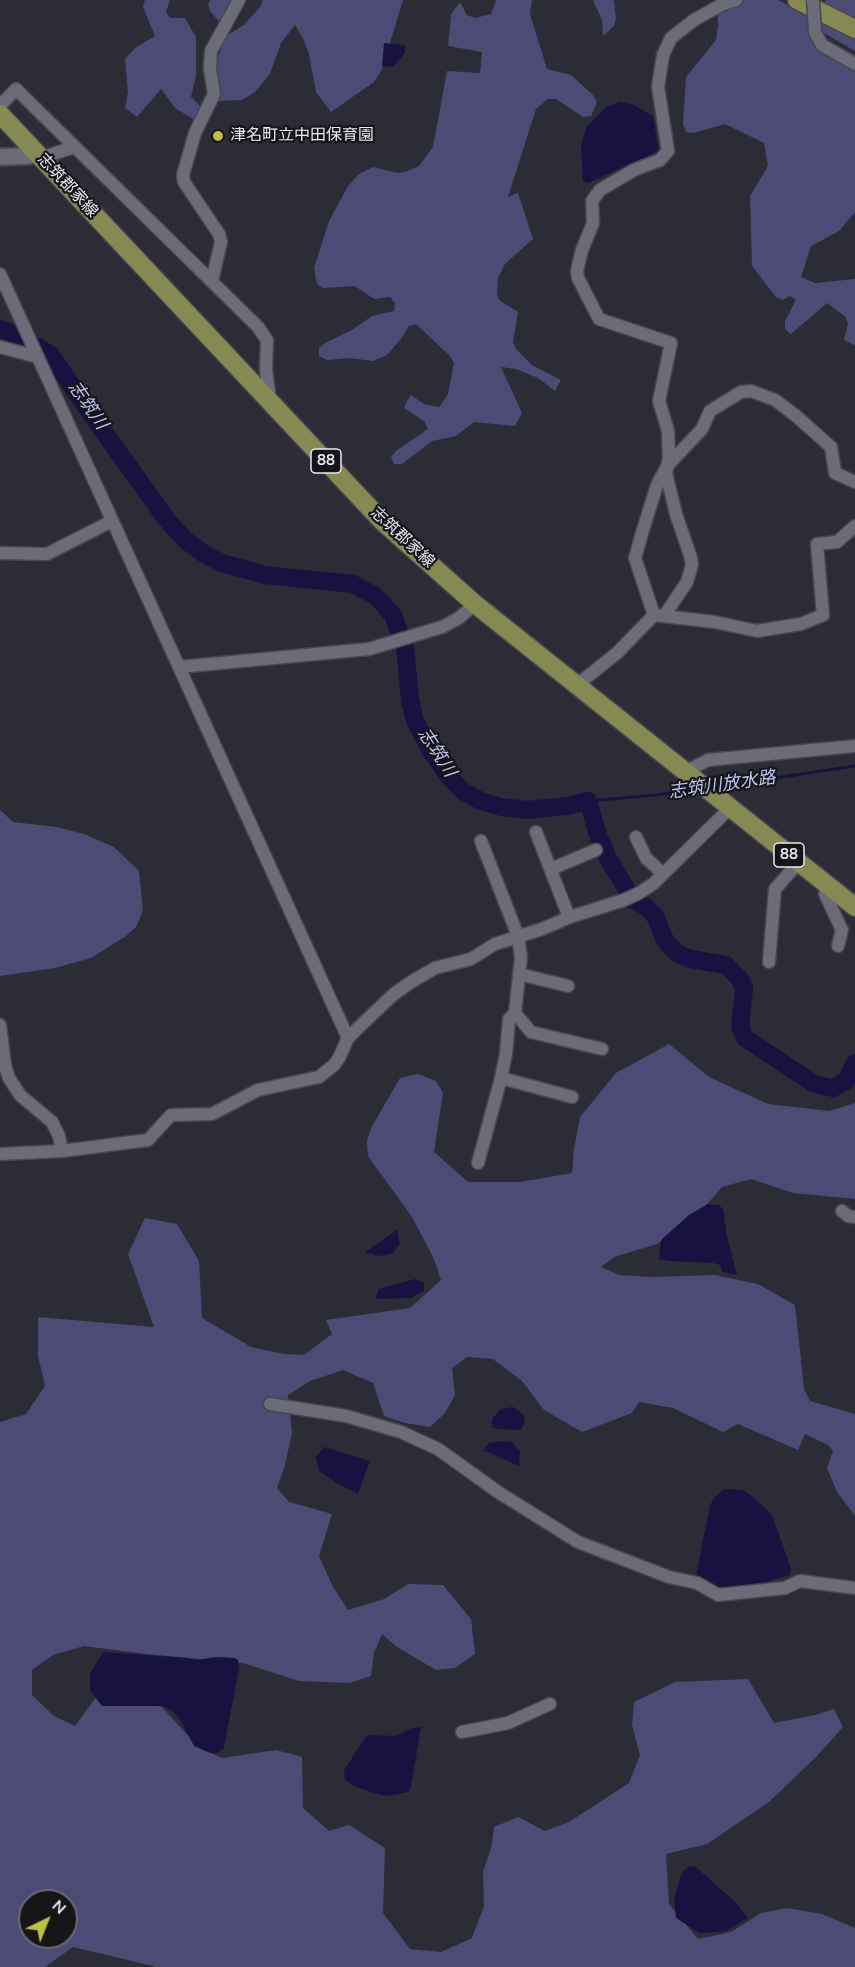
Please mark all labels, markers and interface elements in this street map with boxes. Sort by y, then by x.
place label: 津名町立中田保育園 [230,126,374,146]
marker: 津名町立中田保育園 [211,129,225,143]
street label: 志筑郡家線 [33,150,101,222]
water label: 志筑川 [63,378,111,434]
road number: 88 [311,449,341,473]
street label: 志筑郡家線 [366,504,438,572]
water label: 志筑川 [412,724,460,782]
water label: 志筑川放水路 [667,768,777,804]
road number: 88 [774,843,804,867]
north arrow [18,1889,78,1949]
text: N [47,1895,71,1919]

